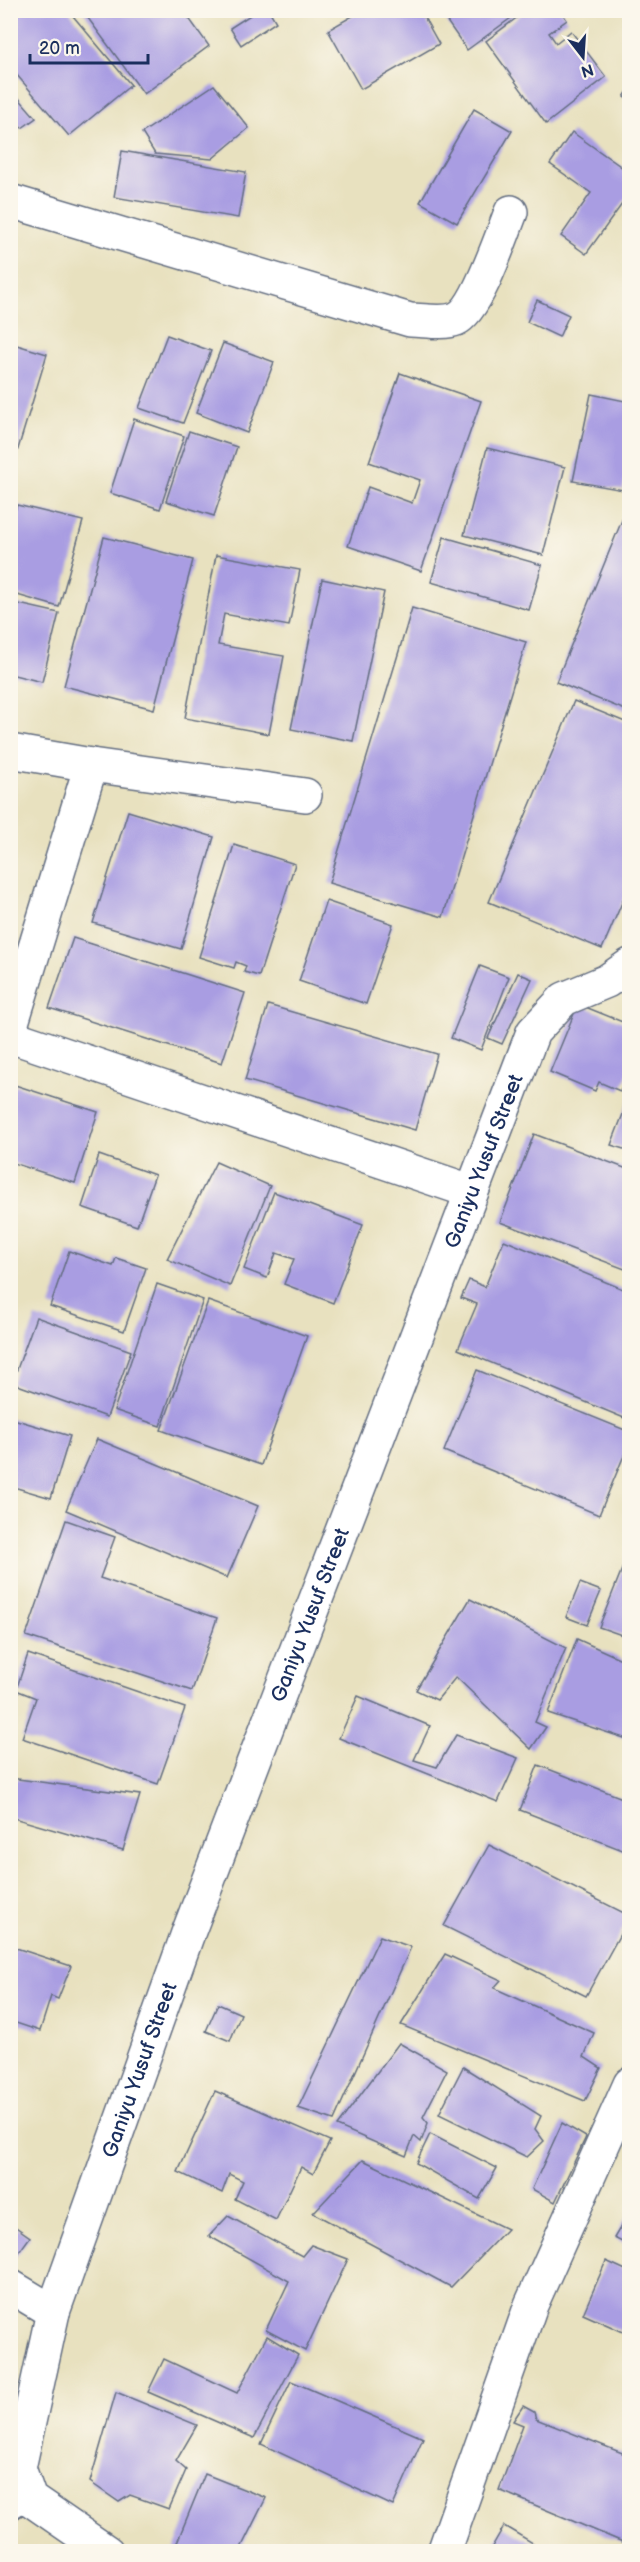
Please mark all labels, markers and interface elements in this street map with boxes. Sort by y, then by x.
scale bar [30,27,148,65]
north arrow [553,27,613,87]
text: 20 m [39,38,80,59]
text: N [578,59,595,81]
street label: Ganiyu Yusuf Street [439,1070,528,1252]
street label: Ganiyu Yusuf Street [265,1524,355,1706]
street label: Ganiyu Yusuf Street [97,1978,182,2161]

